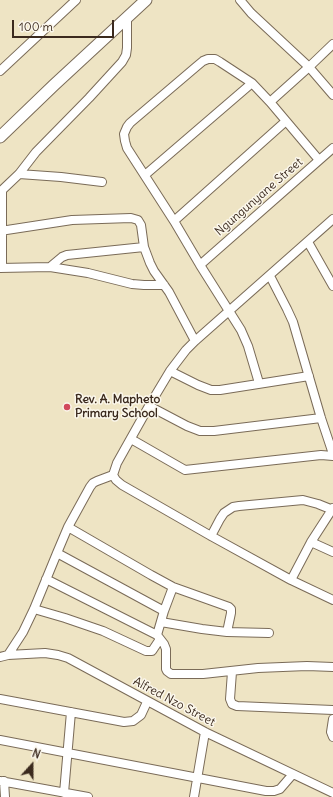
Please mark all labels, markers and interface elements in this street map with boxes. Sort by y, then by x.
scale bar [14,12,116,38]
text: 100 m [19,19,53,34]
street label: Ngungunyane Street [212,155,306,239]
place label: Rev. A. Mapheto Primary School [75,393,160,421]
marker: Rev. A. Mapheto Primary School [62,402,72,412]
street label: Alfred Nzo Street [131,674,217,730]
north arrow [12,745,52,785]
text: N [30,746,42,762]

